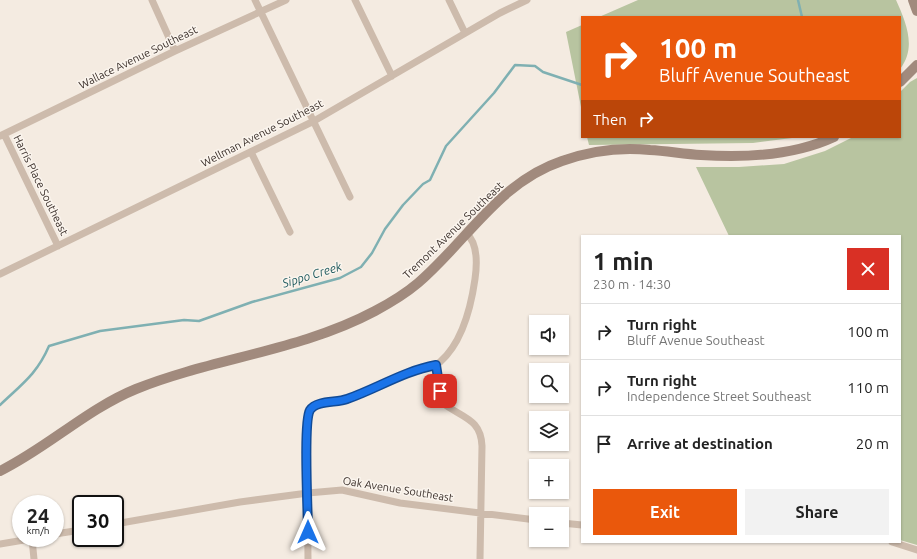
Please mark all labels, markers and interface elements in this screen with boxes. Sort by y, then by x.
street label: Wallace Avenue Southeast [77,23,200,91]
icon: right [593,32,645,84]
text: 100 m [659,32,737,63]
text: Bluff Avenue Southeast [659,65,850,85]
street label: Wellman Avenue Southeast [199,97,326,169]
icon: right [635,108,657,130]
text: Then [593,111,627,128]
street label: Harris Place Southeast [11,133,71,238]
street label: Tremont Avenue Southeast [400,178,506,281]
text: 1 min [593,248,654,275]
button: close [847,248,889,290]
water label: Sippo Creek [280,259,344,290]
text: 230 m · 14:30 [593,277,671,291]
map controls [529,315,569,547]
button: sound [529,315,569,355]
text: Turn right [627,316,697,333]
icon: right [593,321,615,343]
text: 100 m [847,323,889,340]
text: Bluff Avenue Southeast [627,333,765,347]
button: search [529,363,569,403]
text: Turn right [627,372,697,389]
pin [423,374,457,408]
icon: right [593,377,615,399]
text: 110 m [847,379,889,396]
icon: arrive [429,380,451,402]
text: Independence Street Southeast [627,389,811,403]
button: layers [529,411,569,451]
icon: arrive [593,433,615,455]
text: Arrive at destination [627,435,773,452]
text: 20 m [856,435,889,452]
button: + [529,459,569,499]
street label: Oak Avenue Southeast [342,474,455,504]
button: Exit [593,489,737,535]
button: Share [745,489,889,535]
speed limit sign: 30 [72,495,124,547]
text: 24 [27,504,49,527]
button: − [529,507,569,547]
position arrow [287,511,329,553]
text: km/h [26,525,50,536]

